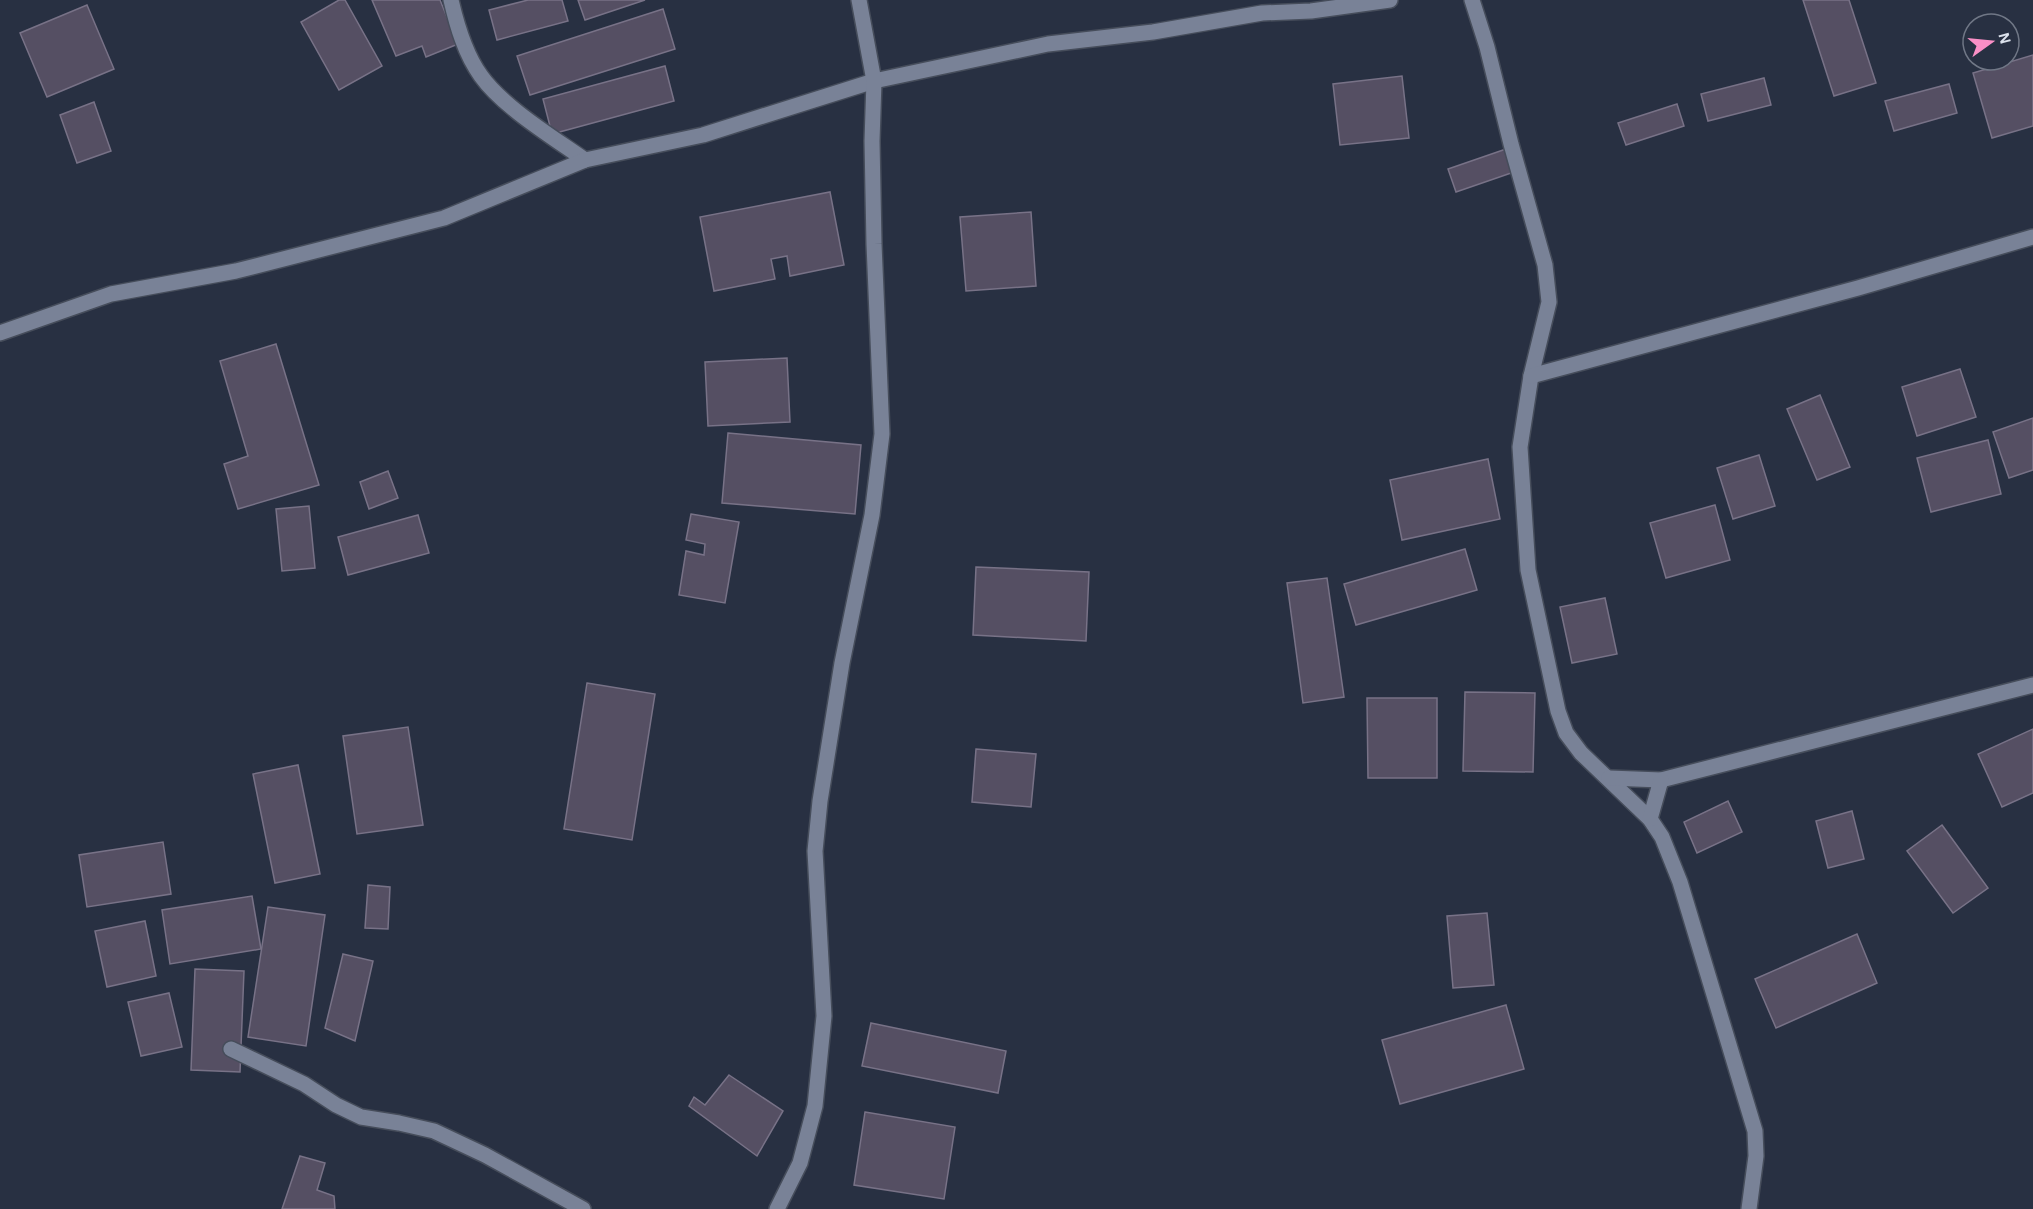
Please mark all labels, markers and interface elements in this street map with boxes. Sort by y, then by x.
north arrow [1961,12,2021,72]
text: N [1995,31,2014,46]

